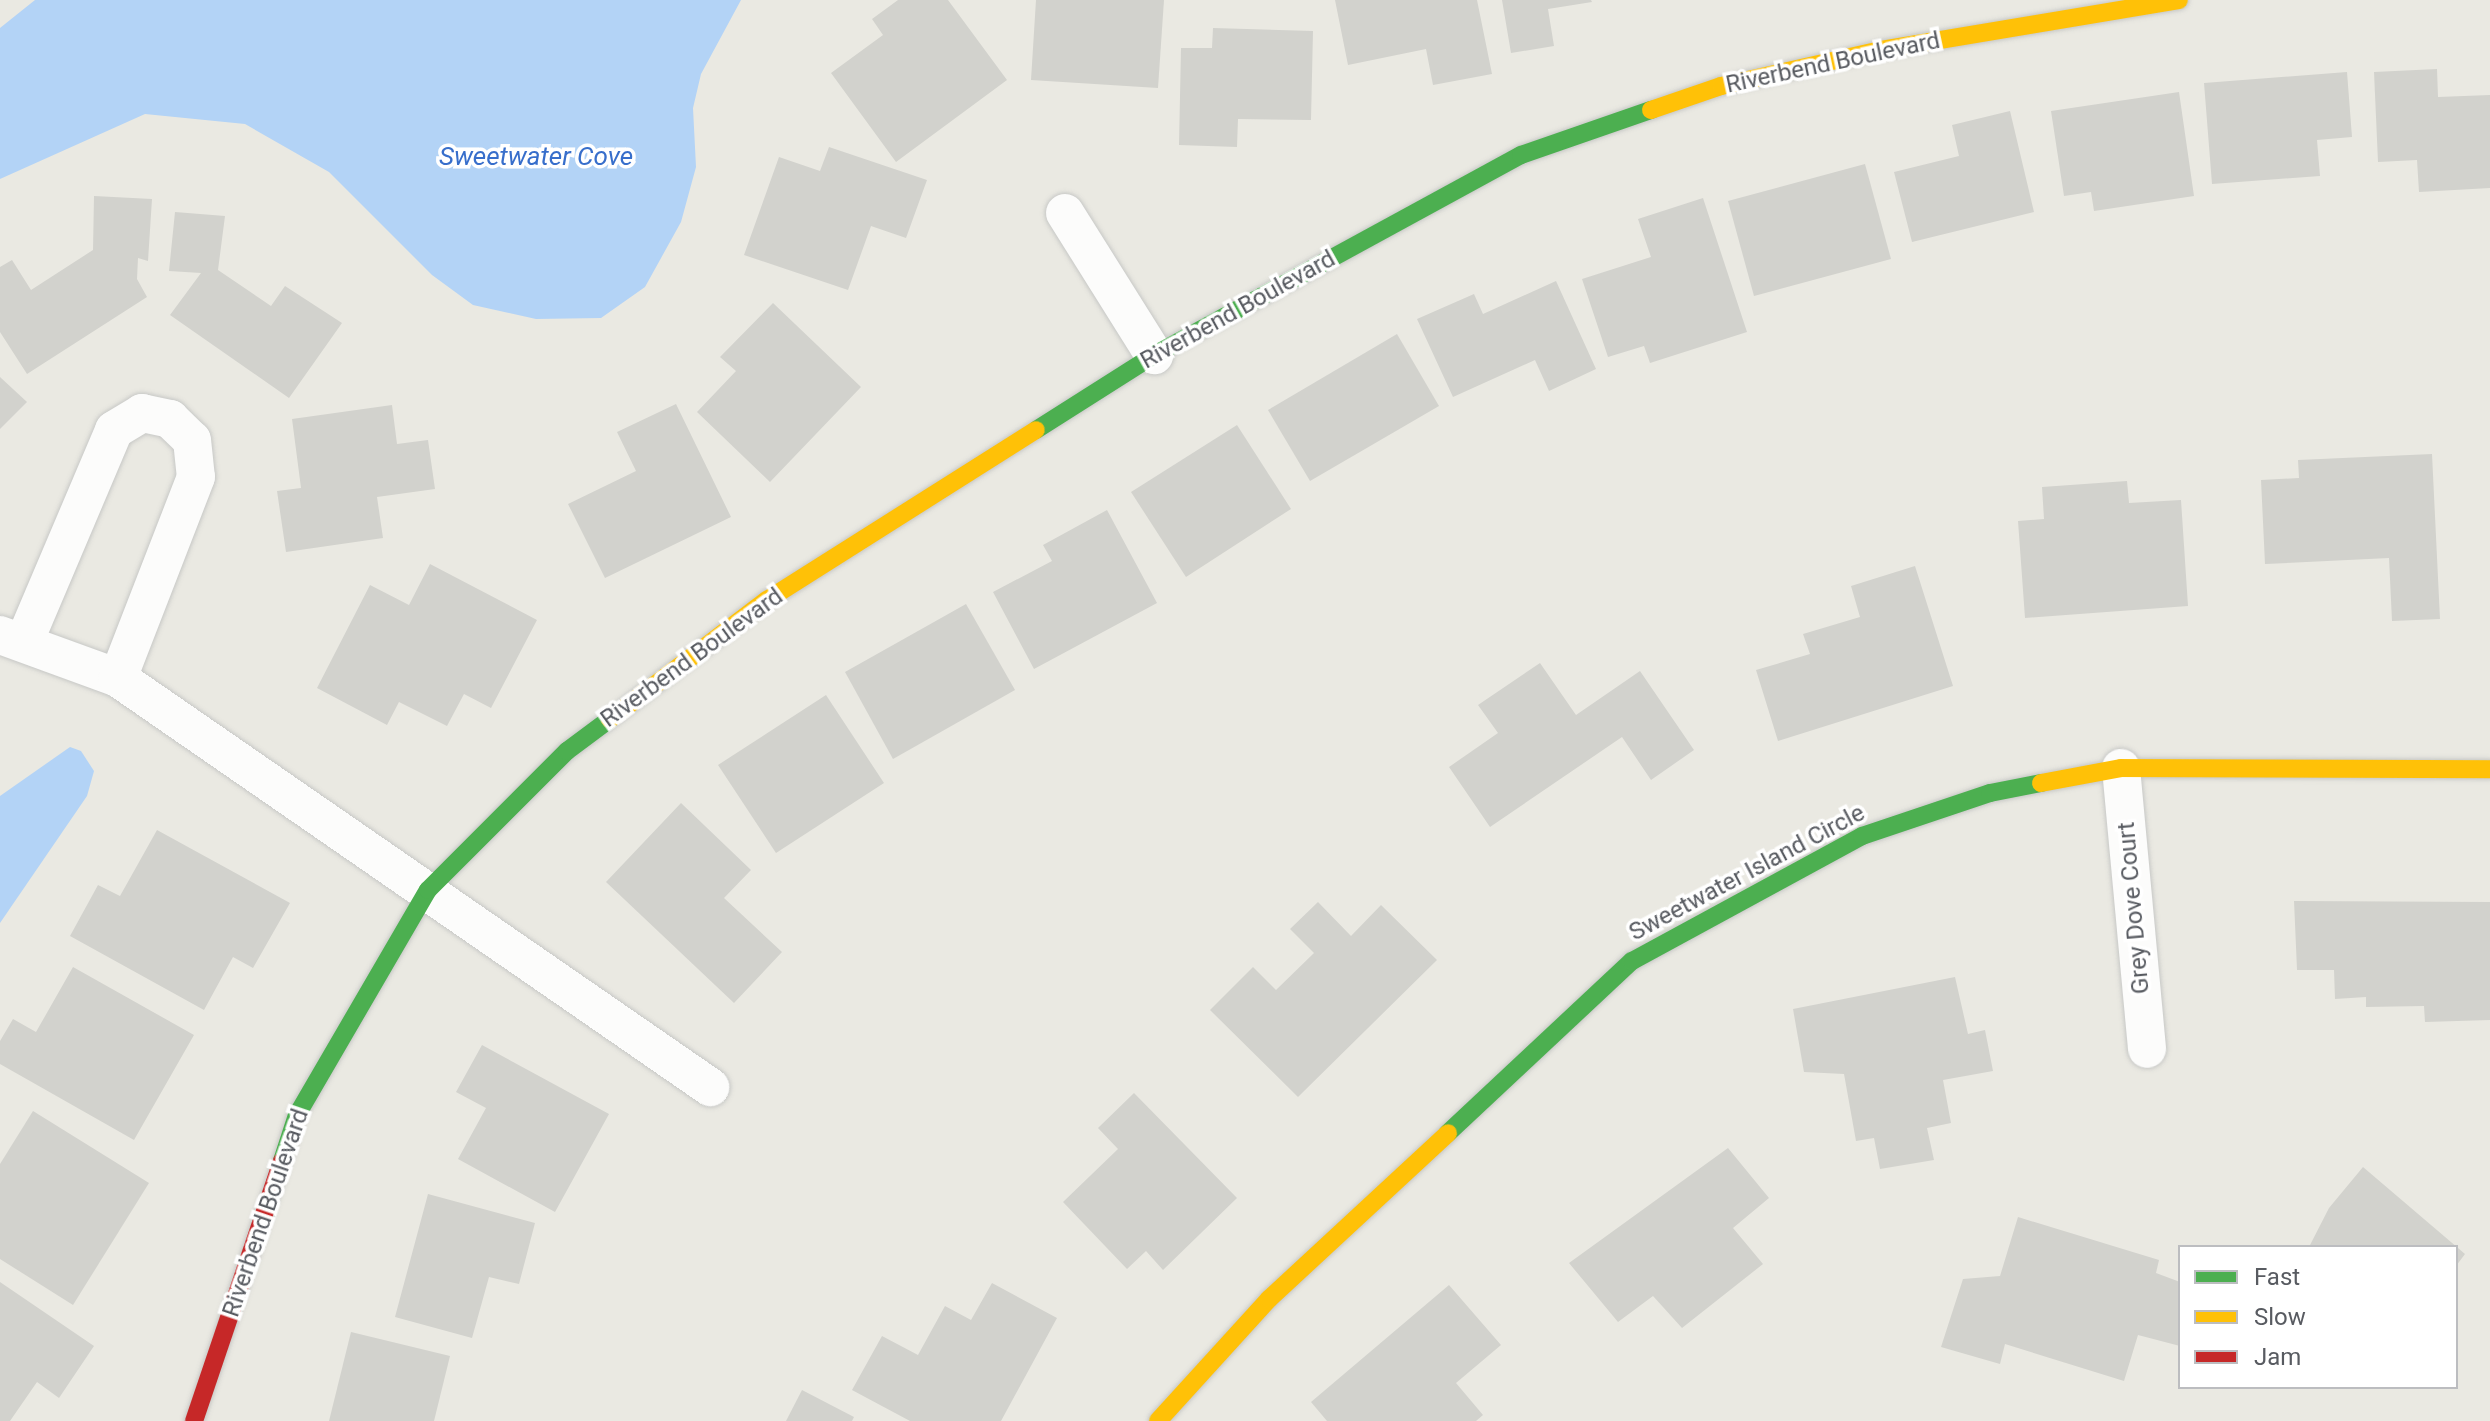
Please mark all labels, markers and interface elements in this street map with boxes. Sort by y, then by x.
street label: Riverbend Boulevard [1723,26,1943,100]
water label: Sweetwater Cove [439,141,633,173]
street label: Riverbend Boulevard [1136,245,1340,375]
street label: Riverbend Boulevard [595,582,789,734]
street label: Sweetwater Island Circle [1624,799,1870,947]
street label: Grey Dove Court [2112,821,2156,995]
street label: Riverbend Boulevard [217,1105,315,1321]
legend [2178,1245,2458,1389]
text: Fast [2254,1263,2300,1291]
text: Slow [2254,1303,2306,1331]
text: Jam [2254,1343,2301,1371]

